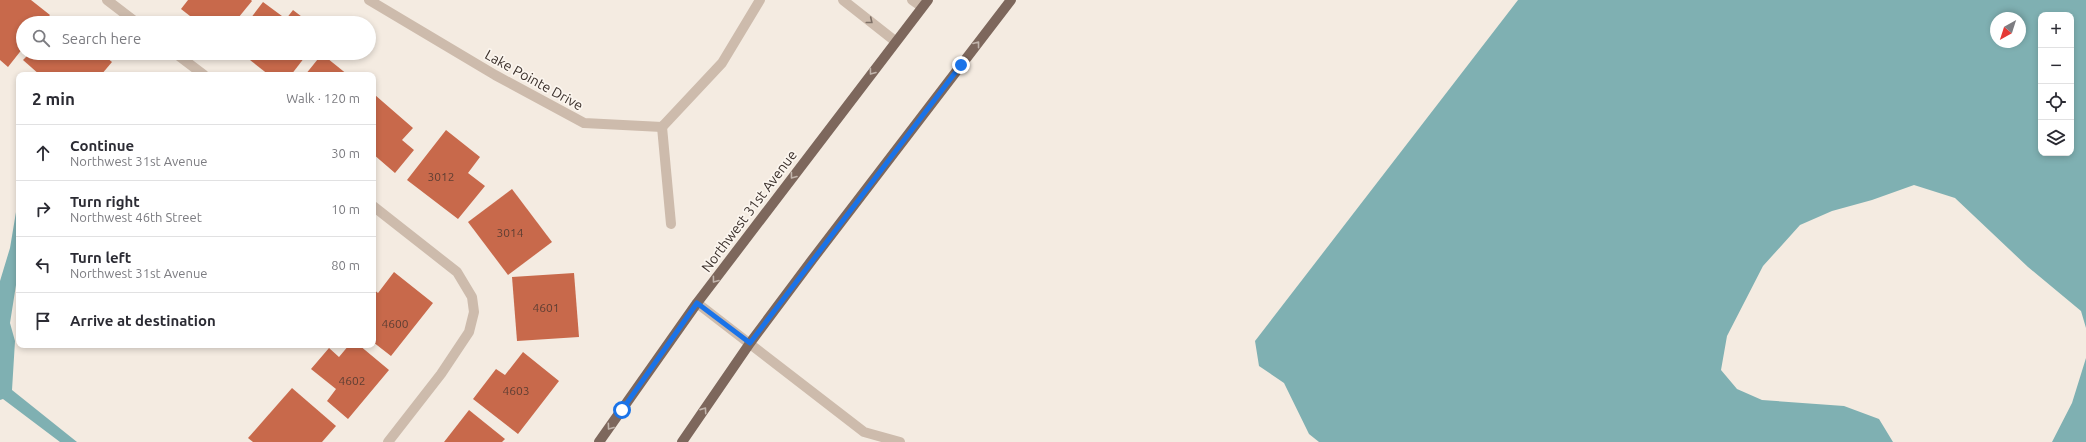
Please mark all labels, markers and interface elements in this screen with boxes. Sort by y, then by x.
north arrow [1990,12,2026,48]
map controls [2038,12,2074,156]
button: + [2038,12,2074,48]
search box [16,16,376,60]
one-way arrow [865,16,873,23]
icon: search [30,27,52,49]
text: Search here [62,30,141,47]
one-way arrow [972,42,979,49]
street label: Lake Pointe Drive [482,46,586,114]
button: − [2038,48,2074,84]
route end [952,56,970,74]
one-way arrow [869,68,876,75]
button: locate [2038,84,2074,120]
text: 2 min [32,89,75,108]
text: Walk · 120 m [286,91,360,105]
button: layers [2038,120,2074,156]
text: Continue [70,137,134,154]
icon: ahead [32,142,54,164]
text: 30 m [331,146,360,160]
street label: Northwest 31st Avenue [698,147,800,275]
text: Northwest 31st Avenue [70,154,208,168]
house number: 3012 [427,170,455,183]
one-way arrow [790,172,798,179]
text: Turn right [70,193,140,210]
icon: right [32,198,54,220]
text: 10 m [331,202,360,216]
text: Northwest 46th Street [70,210,202,224]
house number: 3014 [496,226,524,239]
text: Turn left [70,249,131,266]
icon: left [32,254,54,276]
text: 80 m [331,258,360,272]
text: Northwest 31st Avenue [70,266,208,280]
one-way arrow [712,275,719,282]
house number: 4601 [532,301,560,314]
icon: arrive [32,310,54,332]
text: Arrive at destination [70,312,216,329]
house number: 4600 [381,317,409,330]
house number: 4602 [338,374,366,387]
house number: 4603 [502,384,530,397]
route start [613,401,631,419]
one-way arrow [699,407,707,414]
one-way arrow [608,422,615,429]

